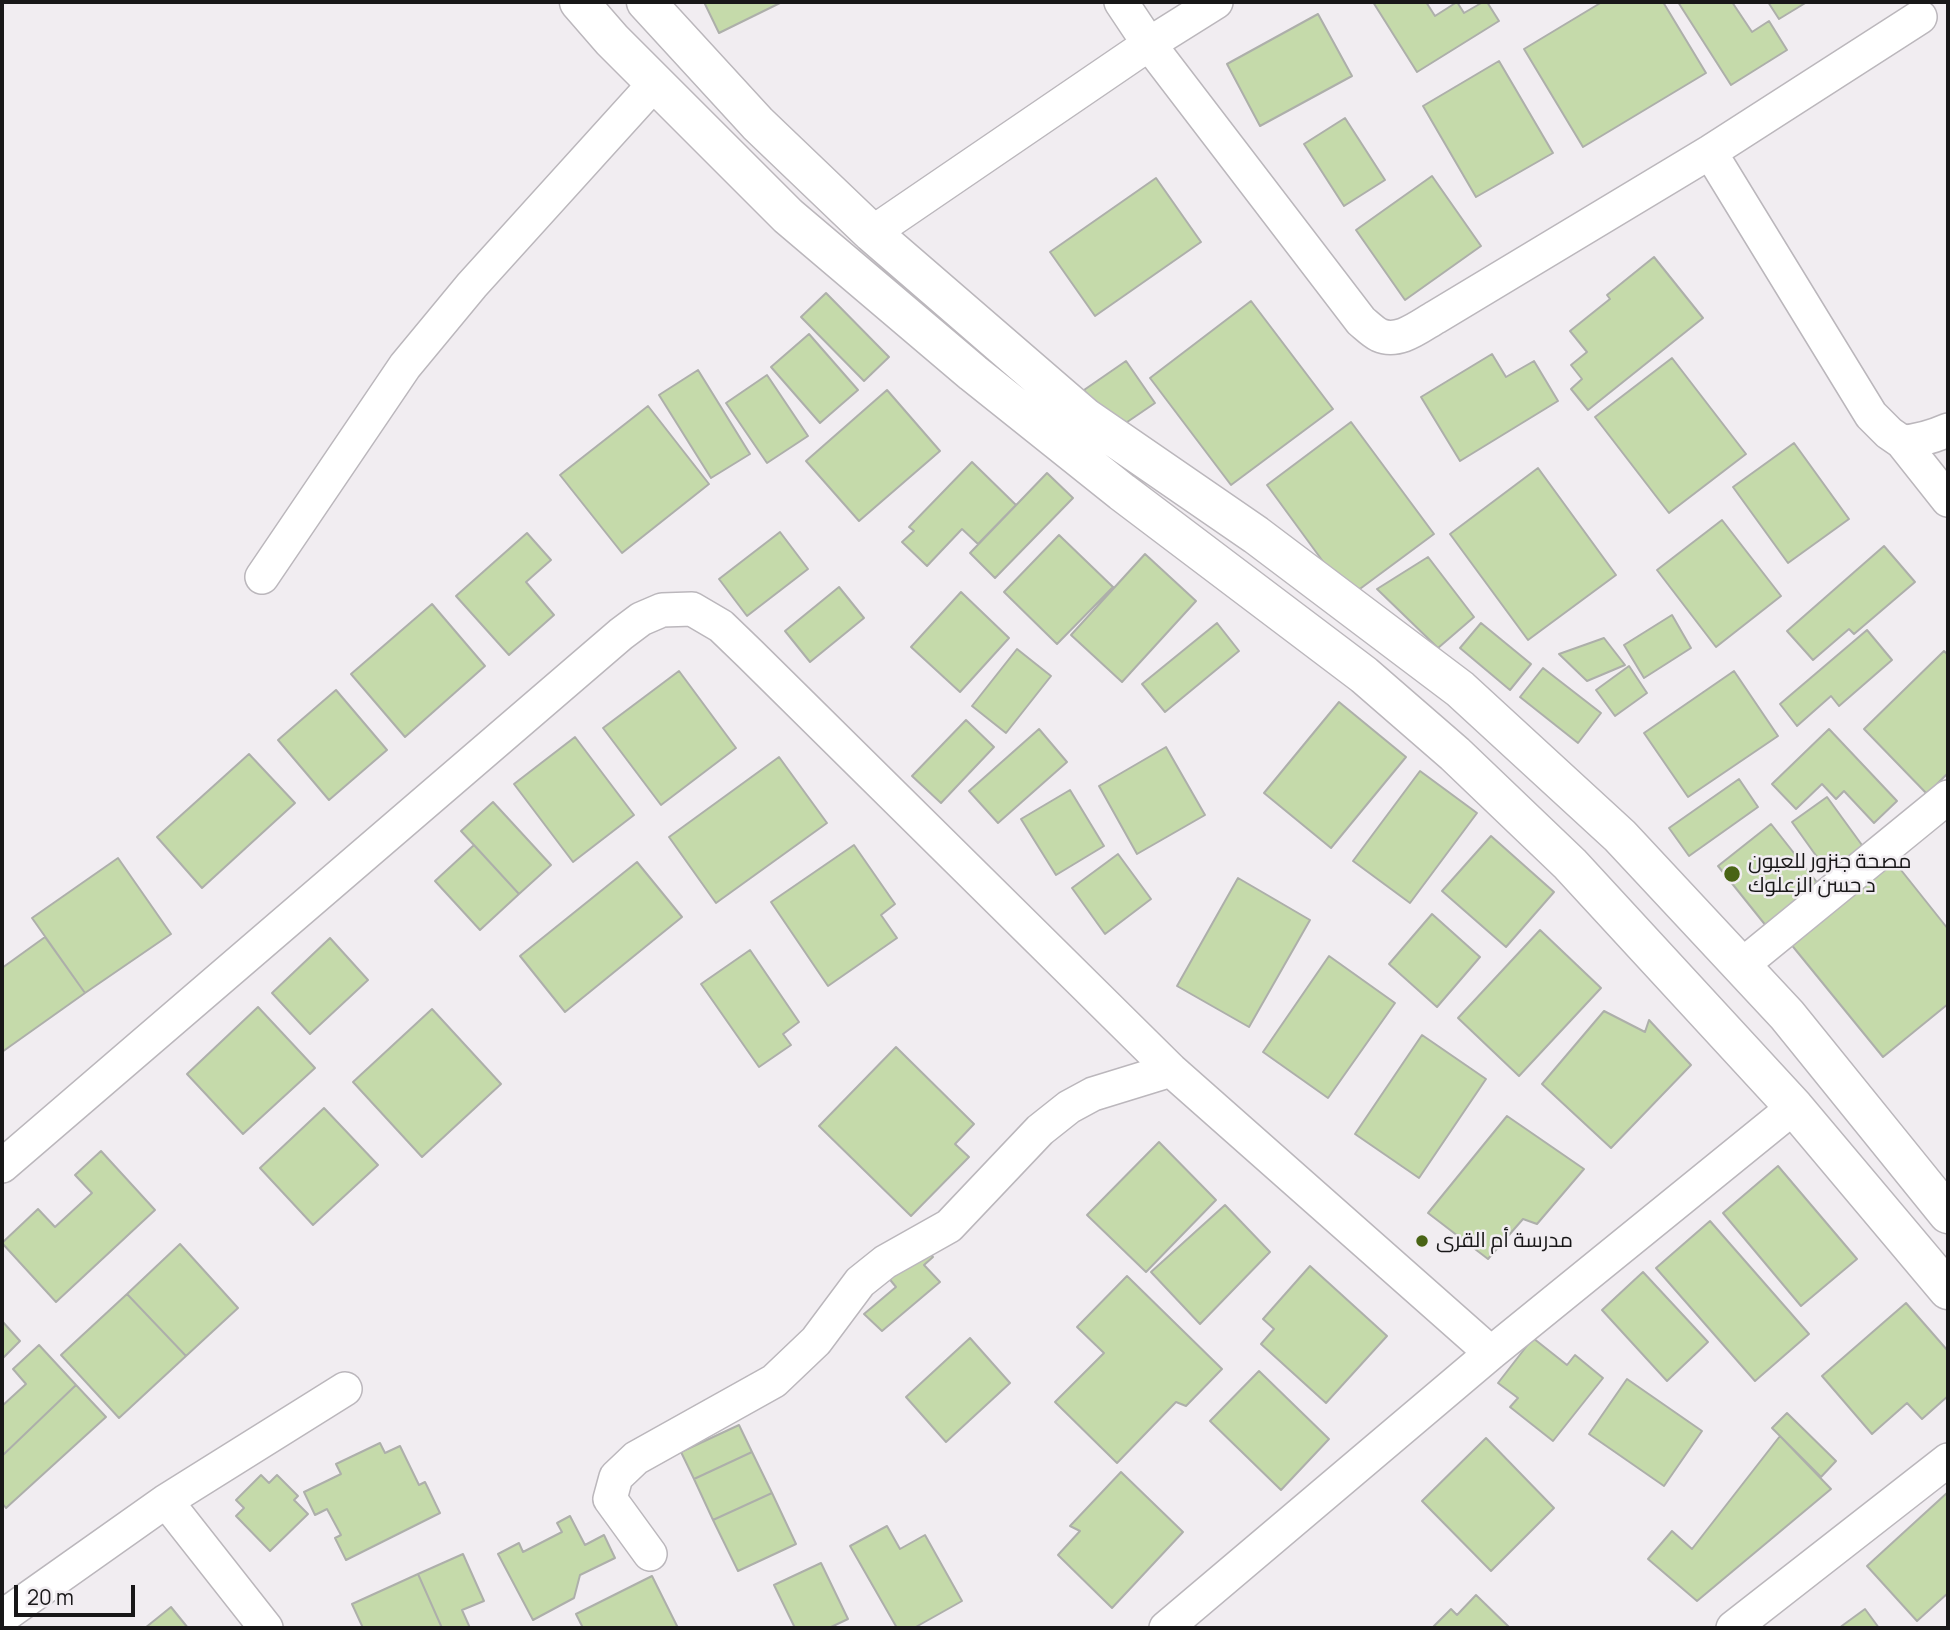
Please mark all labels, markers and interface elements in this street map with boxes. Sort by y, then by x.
place label: مصحة جنزور للعيون د حسن الزعلوك [1748,849,1912,899]
marker: مصحة جنزور للعيون د حسن الزعلوك [1722,864,1742,884]
place label: مدرسة أم القرى [1436,1228,1573,1254]
marker: مدرسة أم القرى [1414,1233,1430,1249]
scale bar [18,1570,138,1614]
text: 20 m [27,1583,74,1611]

